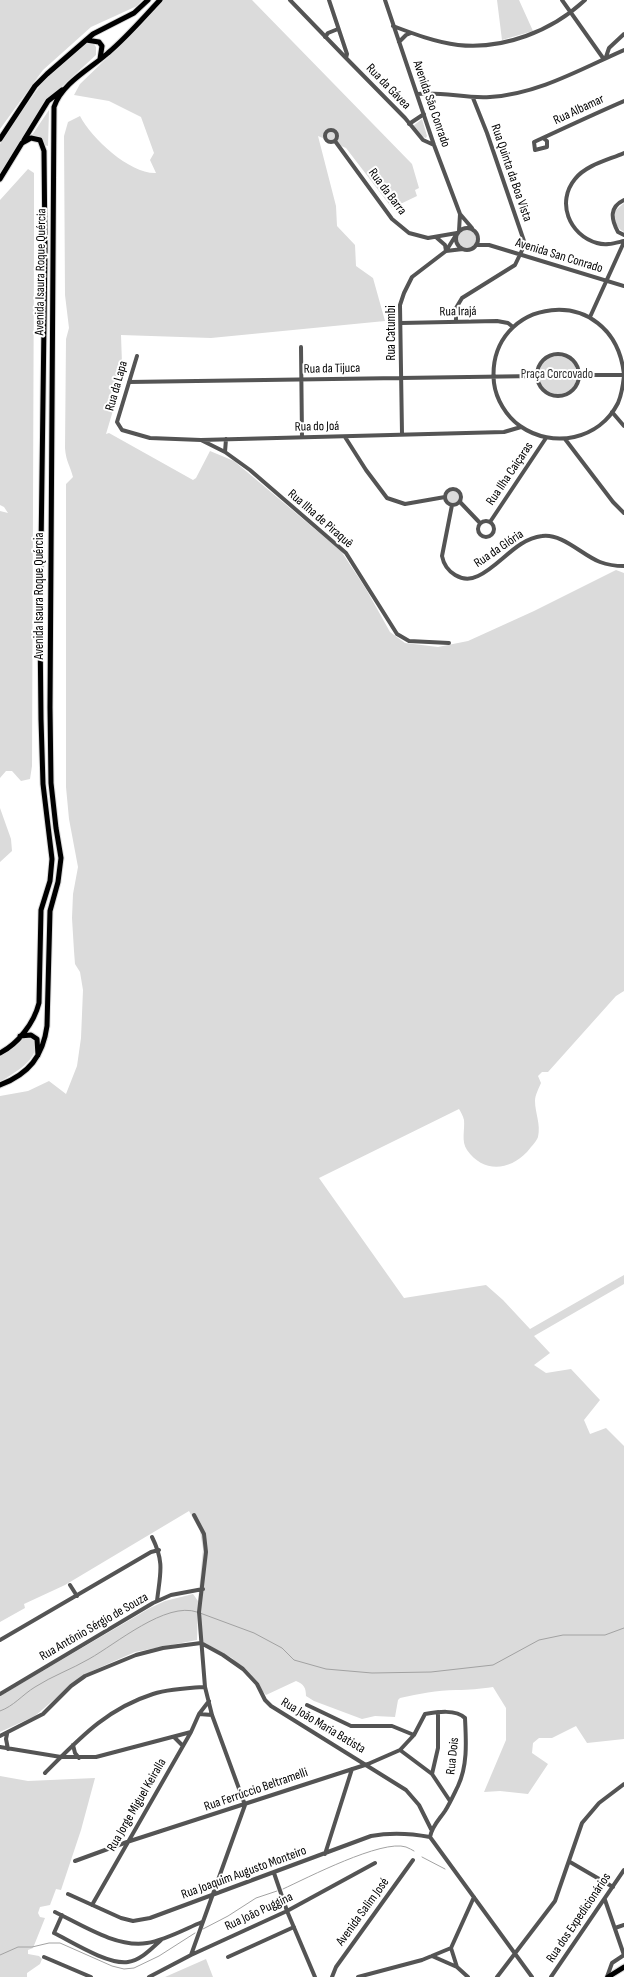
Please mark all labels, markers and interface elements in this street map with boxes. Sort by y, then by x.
street label: Avenida São Conrado [409,59,453,149]
street label: Rua da Gávea [362,61,414,113]
street label: Rua Albamar [551,91,607,129]
street label: Rua Quinta da Boa Vista [487,122,535,224]
street label: Rua da Barra [364,166,410,218]
street label: Avenida Isaura Roque Quércia [32,208,50,336]
street label: Avenida San Conrado [513,235,605,277]
street label: Rua Irajá [439,304,477,320]
street label: Rua Catumbi [384,305,400,361]
street label: Rua da Lapa [102,359,132,413]
street label: Rua da Tijuca [304,361,360,377]
park label: Praça Corcovado [521,367,593,383]
street label: Rua do Joá [295,419,339,435]
street label: Rua Ilha Caiçaras [483,439,537,509]
street label: Rua Ilha de Piraquê [284,486,356,552]
street label: Rua da Glória [471,527,527,571]
street label: Avenida Isaura Roque Quércia [32,533,48,659]
street label: Rua Antônio Sérgio de Souza [37,1590,151,1664]
street label: Rua João Maria Batista [278,1695,368,1757]
street label: Rua Dois [443,1737,463,1775]
street label: Rua Jorge Miguel Keiralla [104,1756,170,1854]
street label: Rua Ferrúccio Beltramelli [202,1765,310,1815]
street label: Rua Joaquim Augusto Monteiro [179,1843,309,1903]
street label: Rua dos Expedicionários [543,1870,615,1966]
street label: Avenida Salim José [333,1875,393,1949]
street label: Rua João Puggina [222,1889,296,1935]

